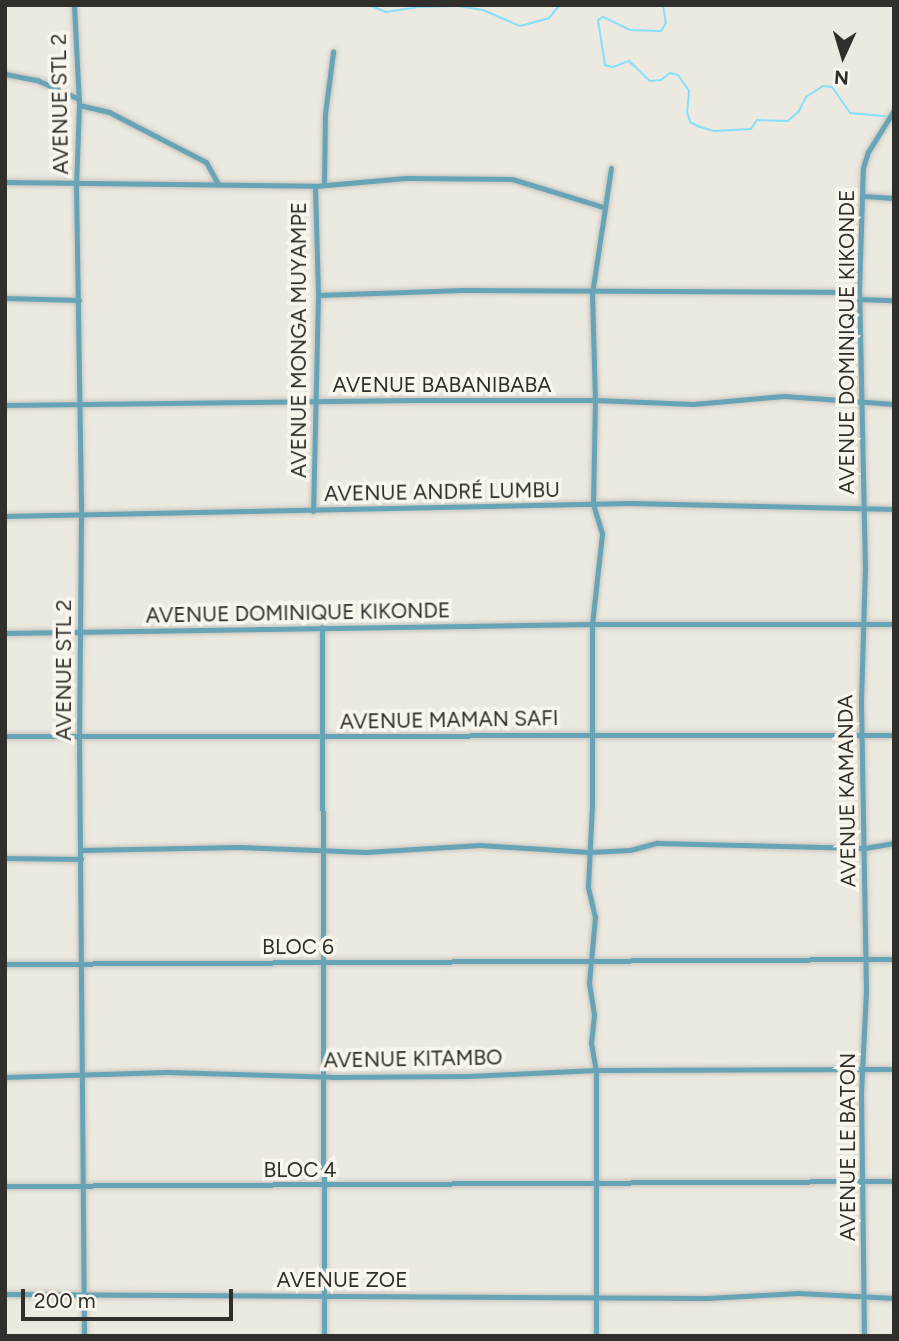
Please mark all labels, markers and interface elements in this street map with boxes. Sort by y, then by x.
north arrow [808,21,878,91]
street label: AVENUE STL 2 [46,33,74,175]
text: N [833,65,850,89]
street label: AVENUE DOMINIQUE KIKONDE [834,190,860,494]
street label: AVENUE MONGA MUYAMPE [286,202,312,478]
street label: AVENUE BABANIBABA [332,372,552,398]
street label: AVENUE ANDRÉ LUMBU [324,477,560,507]
street label: AVENUE DOMINIQUE KIKONDE [145,598,451,628]
street label: AVENUE STL 2 [51,599,77,741]
street label: AVENUE KAMANDA [833,694,861,888]
street label: AVENUE MAMAN SAFI [339,705,559,735]
street label: BLOC 6 [262,934,334,960]
street label: AVENUE KITAMBO [323,1045,503,1073]
street label: AVENUE LE BATON [835,1053,861,1241]
street label: BLOC 4 [263,1157,337,1183]
street label: AVENUE ZOE [276,1267,408,1293]
scale bar [24,1274,236,1318]
text: 200 m [34,1288,96,1313]

